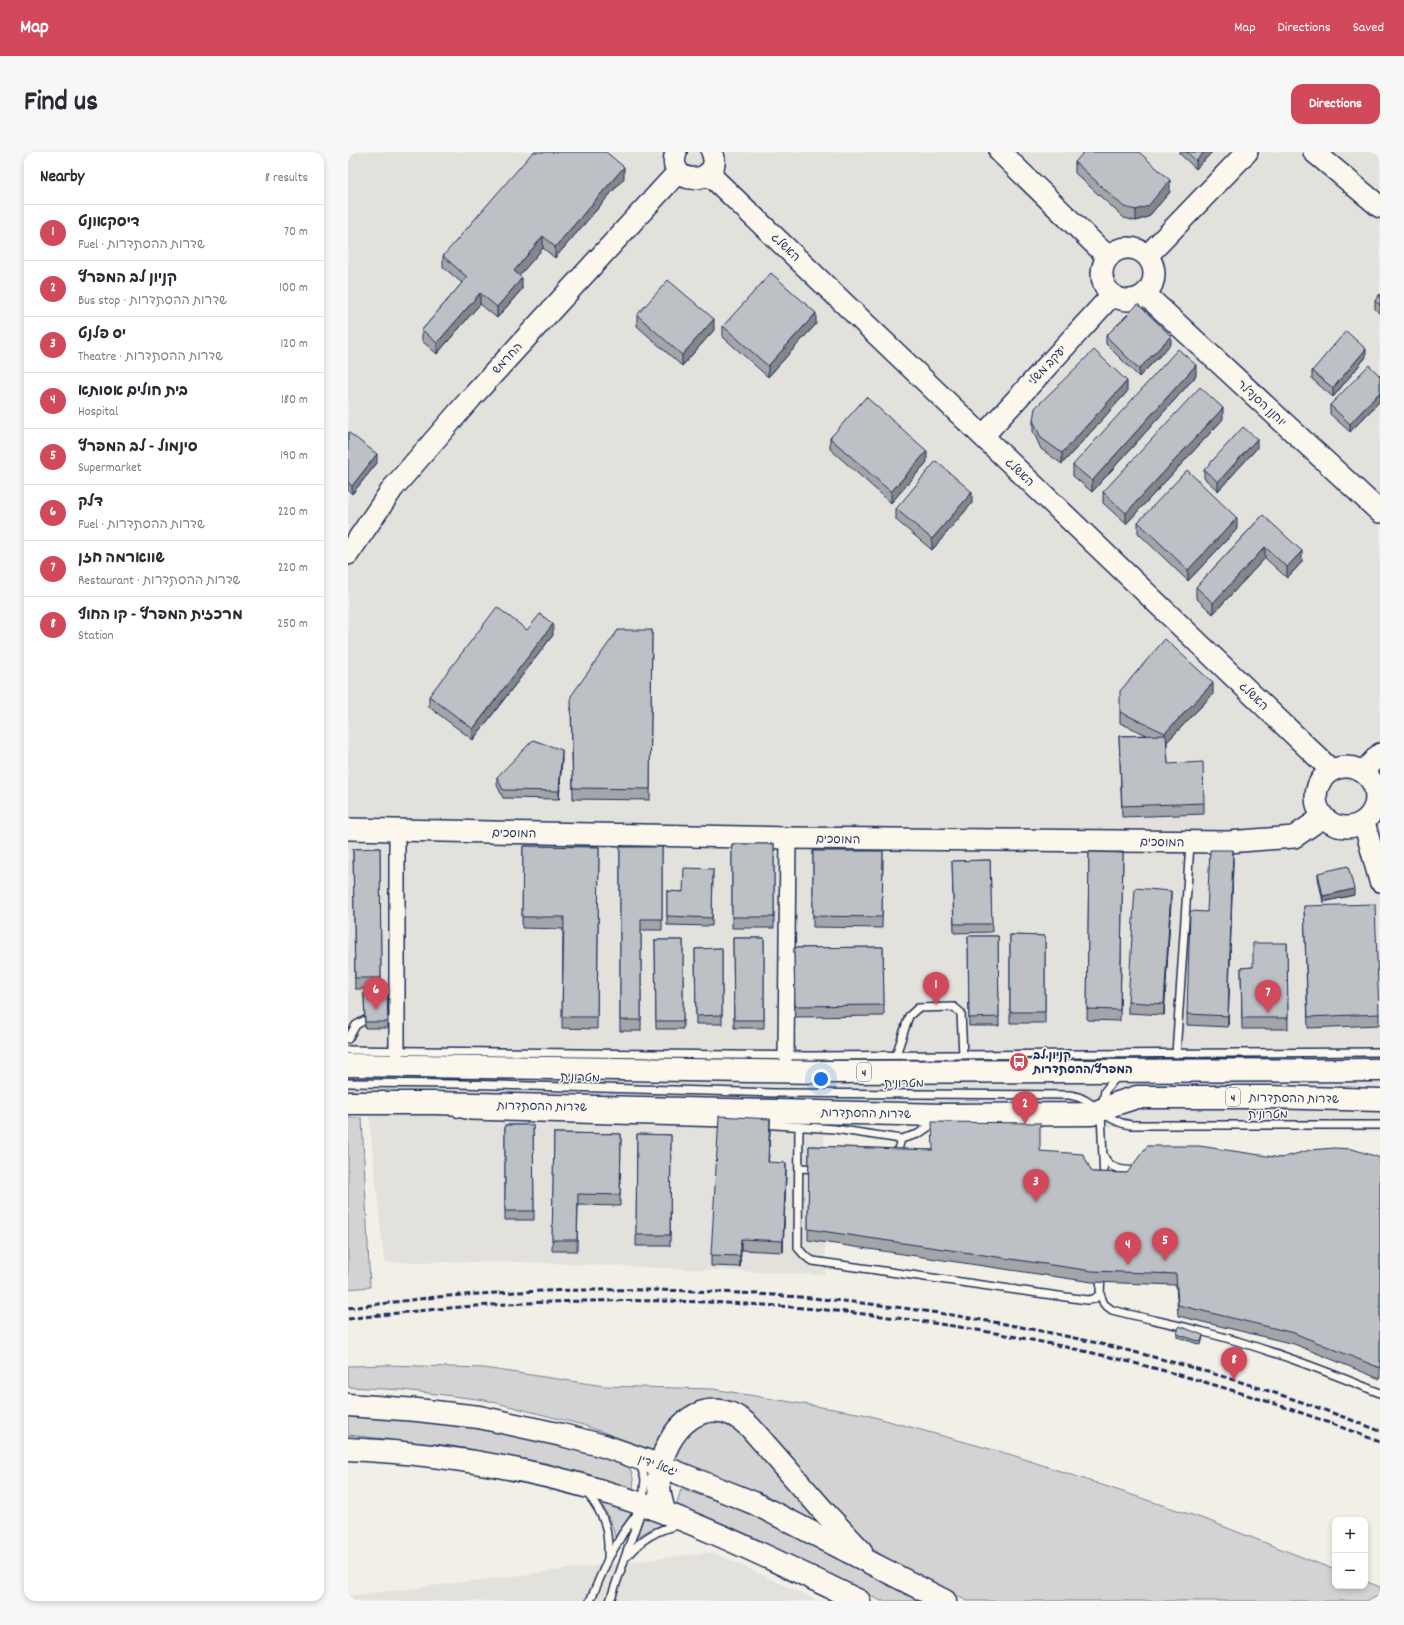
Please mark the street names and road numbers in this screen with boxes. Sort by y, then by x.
street label: האשלג [767,230,803,266]
street label: החרמש [489,339,527,379]
street label: יעקב משלי [1025,342,1071,390]
street label: יוחנן הסנדלר [1232,377,1289,431]
street label: האשלג [1001,455,1037,491]
street label: האשלג [1235,679,1271,715]
street label: המוסכים [492,826,536,843]
street label: המוסכים [816,832,860,849]
street label: המוסכים [1140,835,1184,852]
road number: 4 [857,1063,871,1081]
street label: מטרונית [560,1069,600,1088]
street label: מטרונית [884,1076,924,1093]
road number: 4 [1226,1088,1240,1106]
street label: שדרות ההסתדרות [1248,1090,1340,1109]
street label: שדרות ההסתדרות [496,1098,588,1117]
street label: שדרות ההסתדרות [820,1105,912,1124]
street label: מטרונית [1248,1107,1288,1124]
street label: יגאל ידין [635,1451,680,1481]

